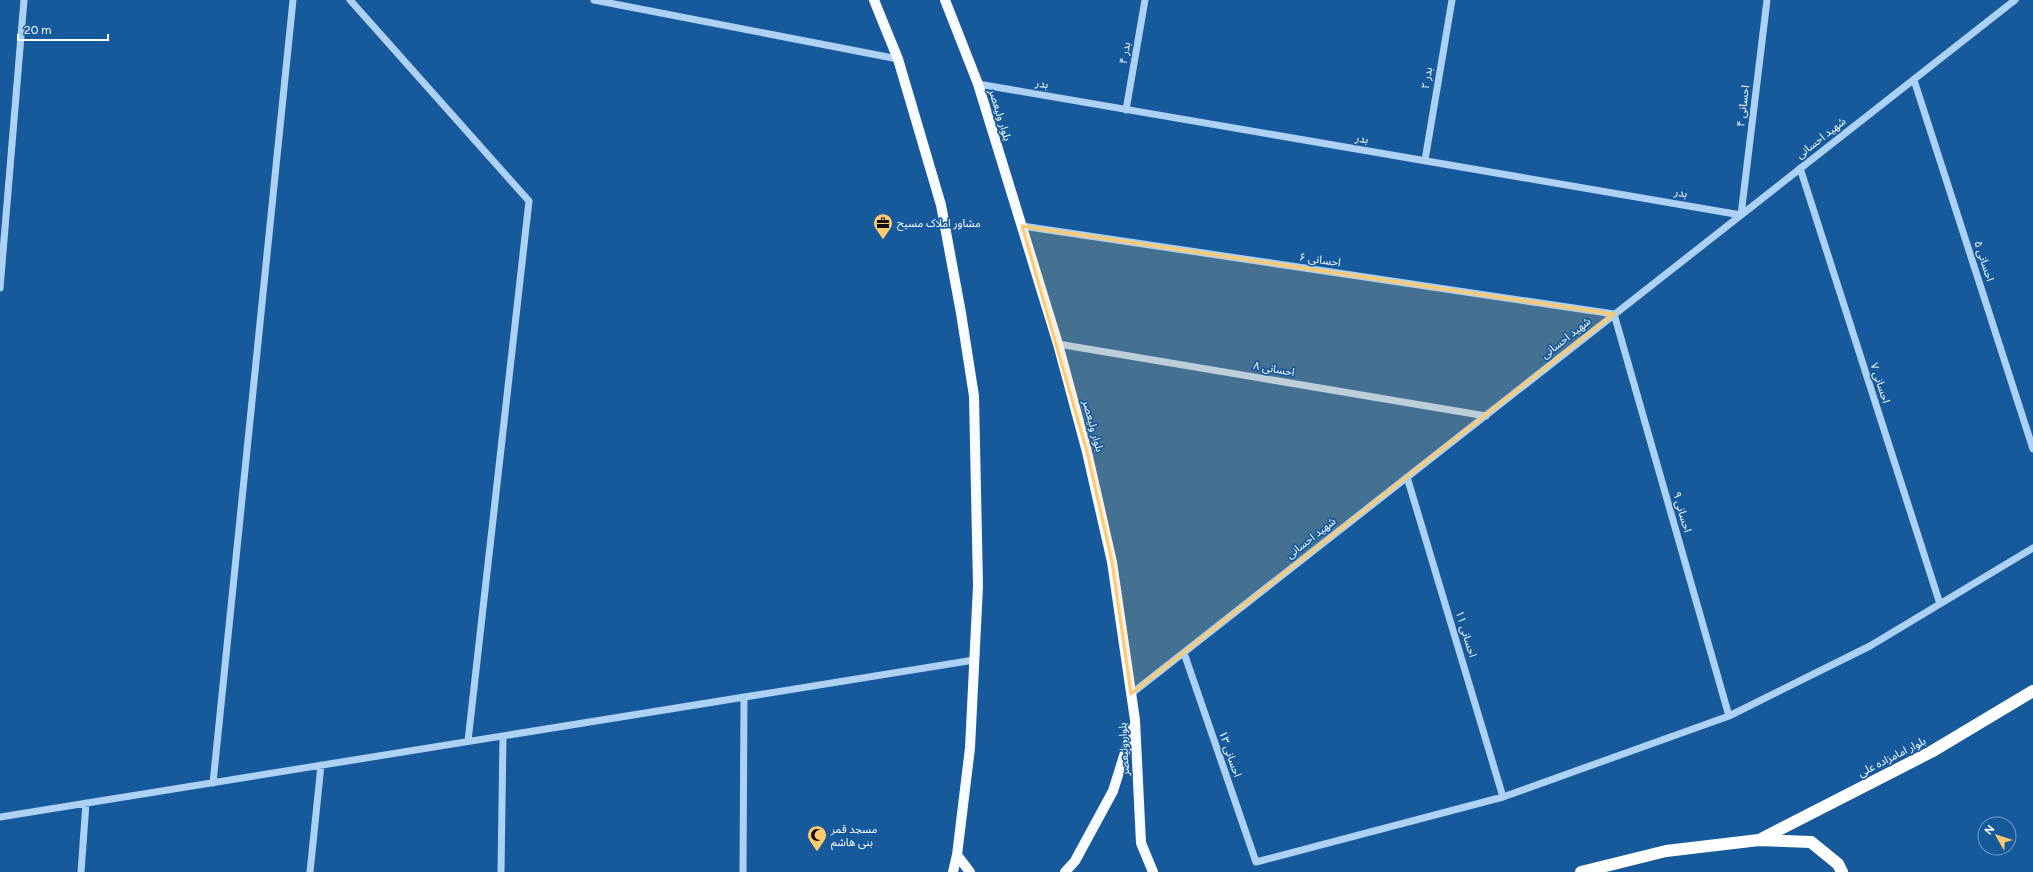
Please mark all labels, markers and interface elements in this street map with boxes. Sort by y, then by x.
scale bar [18,16,108,42]
text: 20 m [24,23,52,37]
street label: بدر ۴ [1117,41,1133,65]
street label: بدر ۲ [1419,66,1435,90]
street label: بدر [1034,76,1049,92]
street label: احسانی ۴ [1734,85,1752,127]
street label: بلوار ولیعصر [986,87,1014,142]
street label: شهید احسانی [1794,114,1849,162]
street label: بدر [1354,131,1369,147]
street label: بدر [1673,185,1688,201]
office icon: مشاور املاک مسیح [872,212,894,240]
place label: مشاور املاک مسیح [897,217,981,231]
street label: احسانی ۵ [1971,239,1997,283]
street label: احسانی ۶ [1298,251,1342,269]
street label: شهید احسانی [1539,314,1594,362]
street label: احسانی ۸ [1252,359,1296,379]
street label: احسانی ۷ [1867,361,1893,405]
street label: بلوار ولیعصر [1080,398,1106,453]
street label: احسانی ۹ [1670,490,1694,534]
street label: شهید احسانی [1284,514,1339,562]
street label: احسانی ۱۱ [1453,609,1479,659]
street label: بلوار ولیعصر [1116,722,1132,777]
street label: احسانی ۱۳ [1216,729,1244,779]
street label: بلوار امامزاده علی [1856,734,1928,780]
north arrow [1977,816,2017,856]
place label: مسجد قمر بنی هاشم [830,823,878,851]
text: N [1982,823,1997,837]
mosque icon: مسجد قمر بنی هاشم [806,824,828,852]

